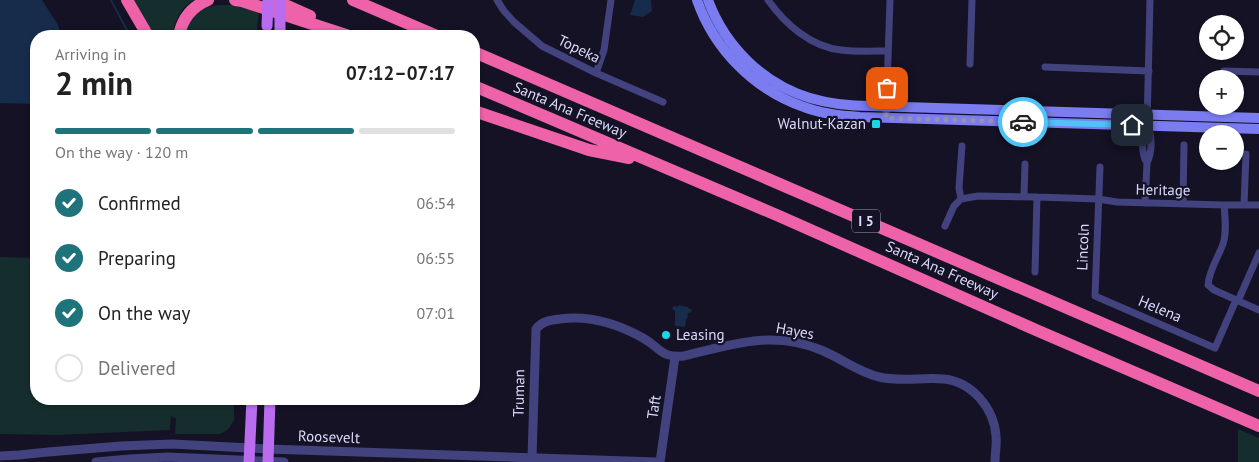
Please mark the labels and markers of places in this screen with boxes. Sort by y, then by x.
pin [866,67,908,109]
pin [1111,104,1153,146]
place label: Walnut-Kazan [778,114,866,133]
marker: Walnut-Kazan [870,118,882,130]
place label: Leasing [676,325,725,344]
marker: Leasing [660,329,672,341]

